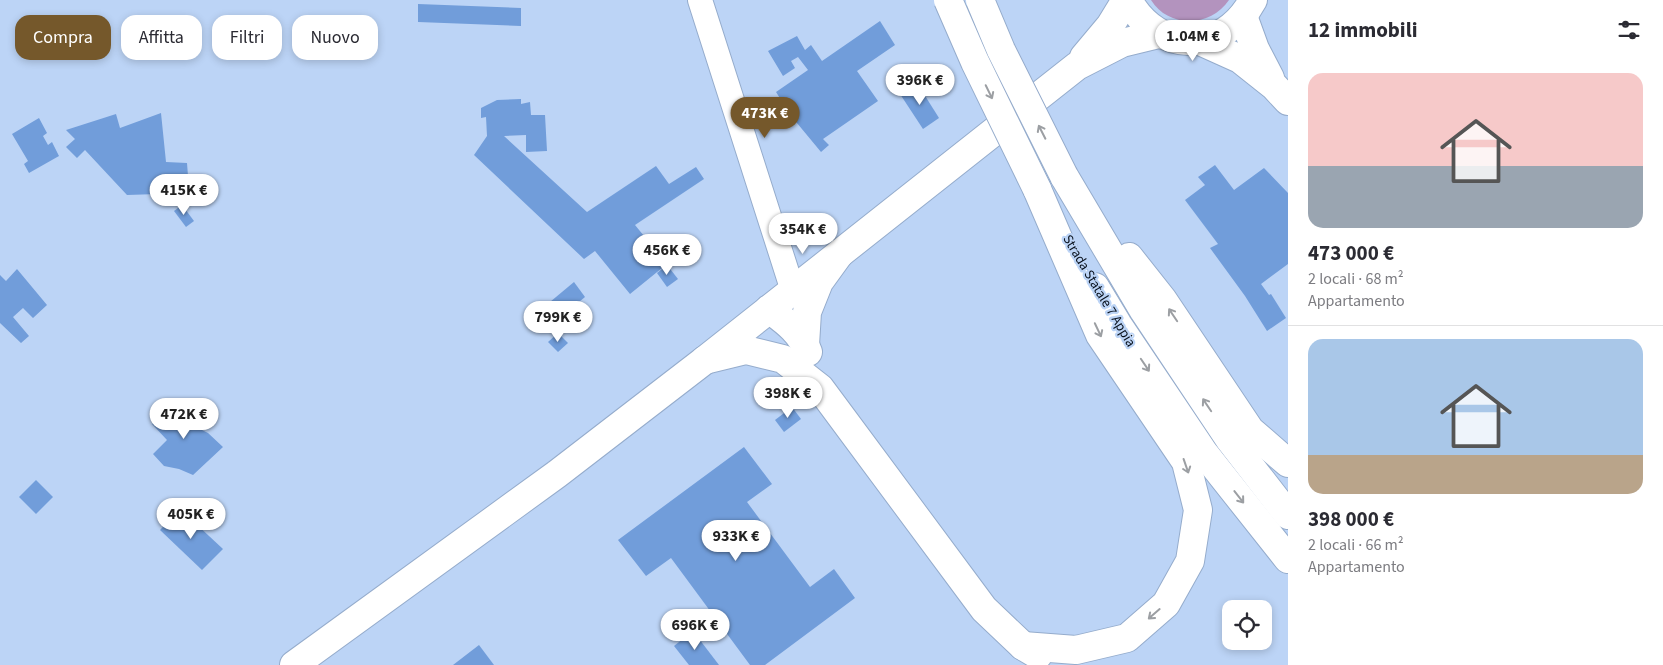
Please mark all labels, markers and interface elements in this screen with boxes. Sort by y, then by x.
chip: Compra [15,15,111,60]
chip: Affitta [121,15,202,60]
chip: Filtri [212,15,282,60]
chip: Nuovo [292,15,378,60]
text: 12 immobili [1308,15,1417,45]
icon: filters [1615,16,1643,44]
pin: 1.04M € [1147,20,1239,62]
text: 1.04M € [1166,25,1220,47]
pin: 396K € [879,64,961,106]
text: 396K € [897,69,943,91]
one-way arrow [985,84,995,99]
pin: 473K € [724,96,806,139]
text: 473K € [742,102,788,124]
icon: home [1431,106,1521,196]
one-way arrow [1037,125,1046,140]
pin: 415K € [143,174,225,216]
text: 415K € [161,179,207,201]
pin: 354K € [762,212,844,255]
text: 354K € [780,218,826,240]
street label: Strada Statale 7 Appia [1058,231,1140,351]
pin: 456K € [626,234,708,276]
text: 473 000 € [1308,238,1394,268]
text: 456K € [644,239,690,261]
text: 2 locali · 68 m² [1308,268,1404,290]
text: Appartamento [1308,290,1405,312]
pin: 799K € [517,300,599,343]
text: 799K € [535,306,581,328]
one-way arrow [1168,308,1178,322]
one-way arrow [1094,322,1103,337]
one-way arrow [1140,358,1150,372]
icon: home [1431,371,1521,461]
pin: 398K € [747,376,829,419]
text: 398K € [765,382,811,404]
pin: 472K € [143,398,225,440]
one-way arrow [1202,399,1212,413]
text: 472K € [161,403,207,425]
one-way arrow [1182,458,1191,473]
one-way arrow [1234,490,1244,504]
pin: 405K € [150,498,232,540]
text: 405K € [168,503,214,525]
text: 398 000 € [1308,504,1394,534]
pin: 933K € [695,520,777,562]
text: 933K € [713,525,759,547]
text: 2 locali · 66 m² [1308,534,1404,556]
text: Appartamento [1308,556,1405,578]
map controls [1222,600,1272,650]
button: locate [1222,600,1272,650]
pin: 696K € [654,608,736,651]
one-way arrow [1147,609,1160,620]
text: 696K € [672,614,718,636]

